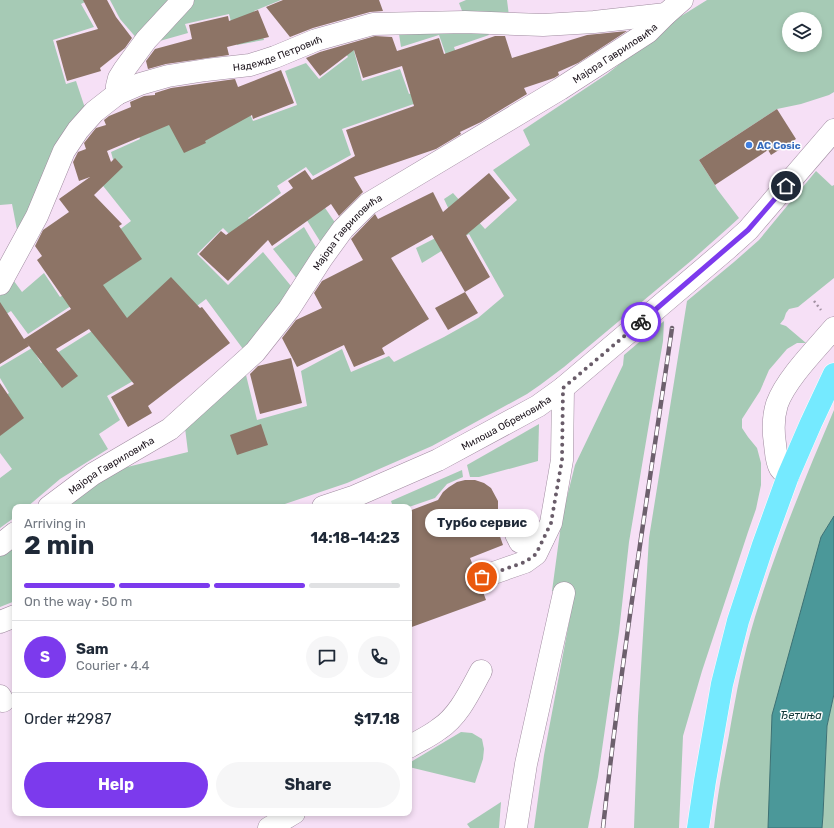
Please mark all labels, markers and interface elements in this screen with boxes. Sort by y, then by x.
map controls [782,12,822,52]
button: layers [782,12,822,52]
street label: Мајора Гавриловића [571,21,660,86]
street label: Надежде Петровић [232,34,324,74]
marker: AC Cosic [744,140,754,150]
place label: AC Cosic [757,140,801,152]
pin [769,169,803,203]
icon: home [775,175,797,197]
street label: Мајора Гавриловића [311,192,384,273]
courier [621,302,661,342]
icon: bike [630,311,652,333]
street label: Милоша Обреновића [460,393,554,453]
street label: Мајора Гавриловића [66,435,157,497]
callout: Турбо сервис [425,509,539,537]
text: Турбо сервис [437,515,527,530]
text: Arriving in [24,516,86,531]
text: 14:18–14:23 [310,529,400,547]
text: 2 min [24,530,94,561]
pin [465,560,499,594]
icon: bag [471,566,493,588]
text: On the way · 50 m [24,594,132,609]
button: chat [306,636,348,678]
button: phone [358,636,400,678]
text: Sam [76,640,109,658]
text: S [40,648,50,666]
text: Courier · 4.4 [76,658,150,673]
water label: Ђетиња [780,709,822,722]
text: Order #2987 [24,710,111,728]
text: $17.18 [354,710,400,728]
button: Help [24,762,208,808]
button: Share [216,762,400,808]

